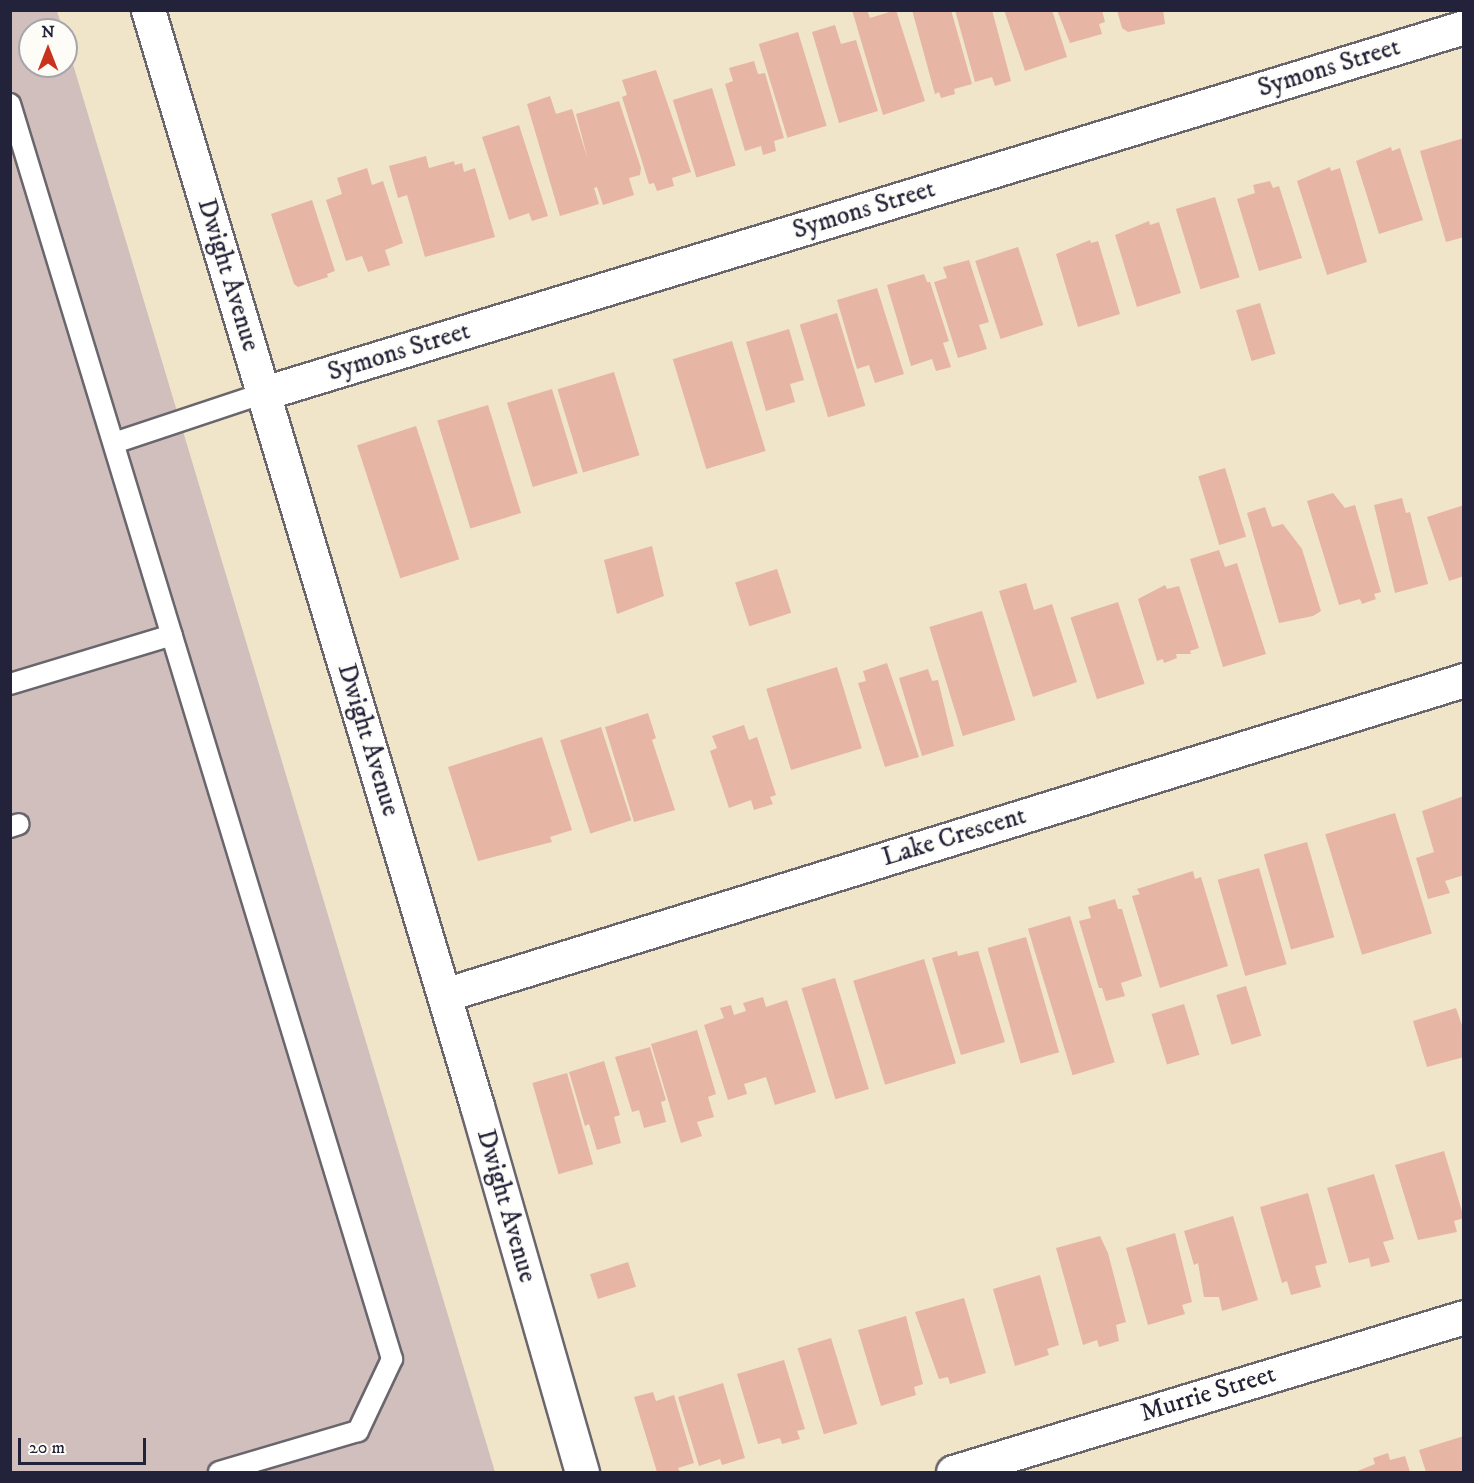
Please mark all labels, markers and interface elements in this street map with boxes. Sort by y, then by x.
north arrow [18,18,78,78]
text: N [41,22,55,42]
street label: Symons Street [1254,32,1404,104]
street label: Symons Street [789,174,939,246]
street label: Dwight Avenue [190,195,266,355]
street label: Symons Street [324,316,474,388]
street label: Dwight Avenue [330,660,406,820]
street label: Lake Crescent [878,800,1030,874]
street label: Dwight Avenue [469,1126,543,1286]
street label: Murrie Street [1137,1359,1279,1429]
scale bar [21,1426,148,1464]
text: 20 m [29,1437,65,1459]

